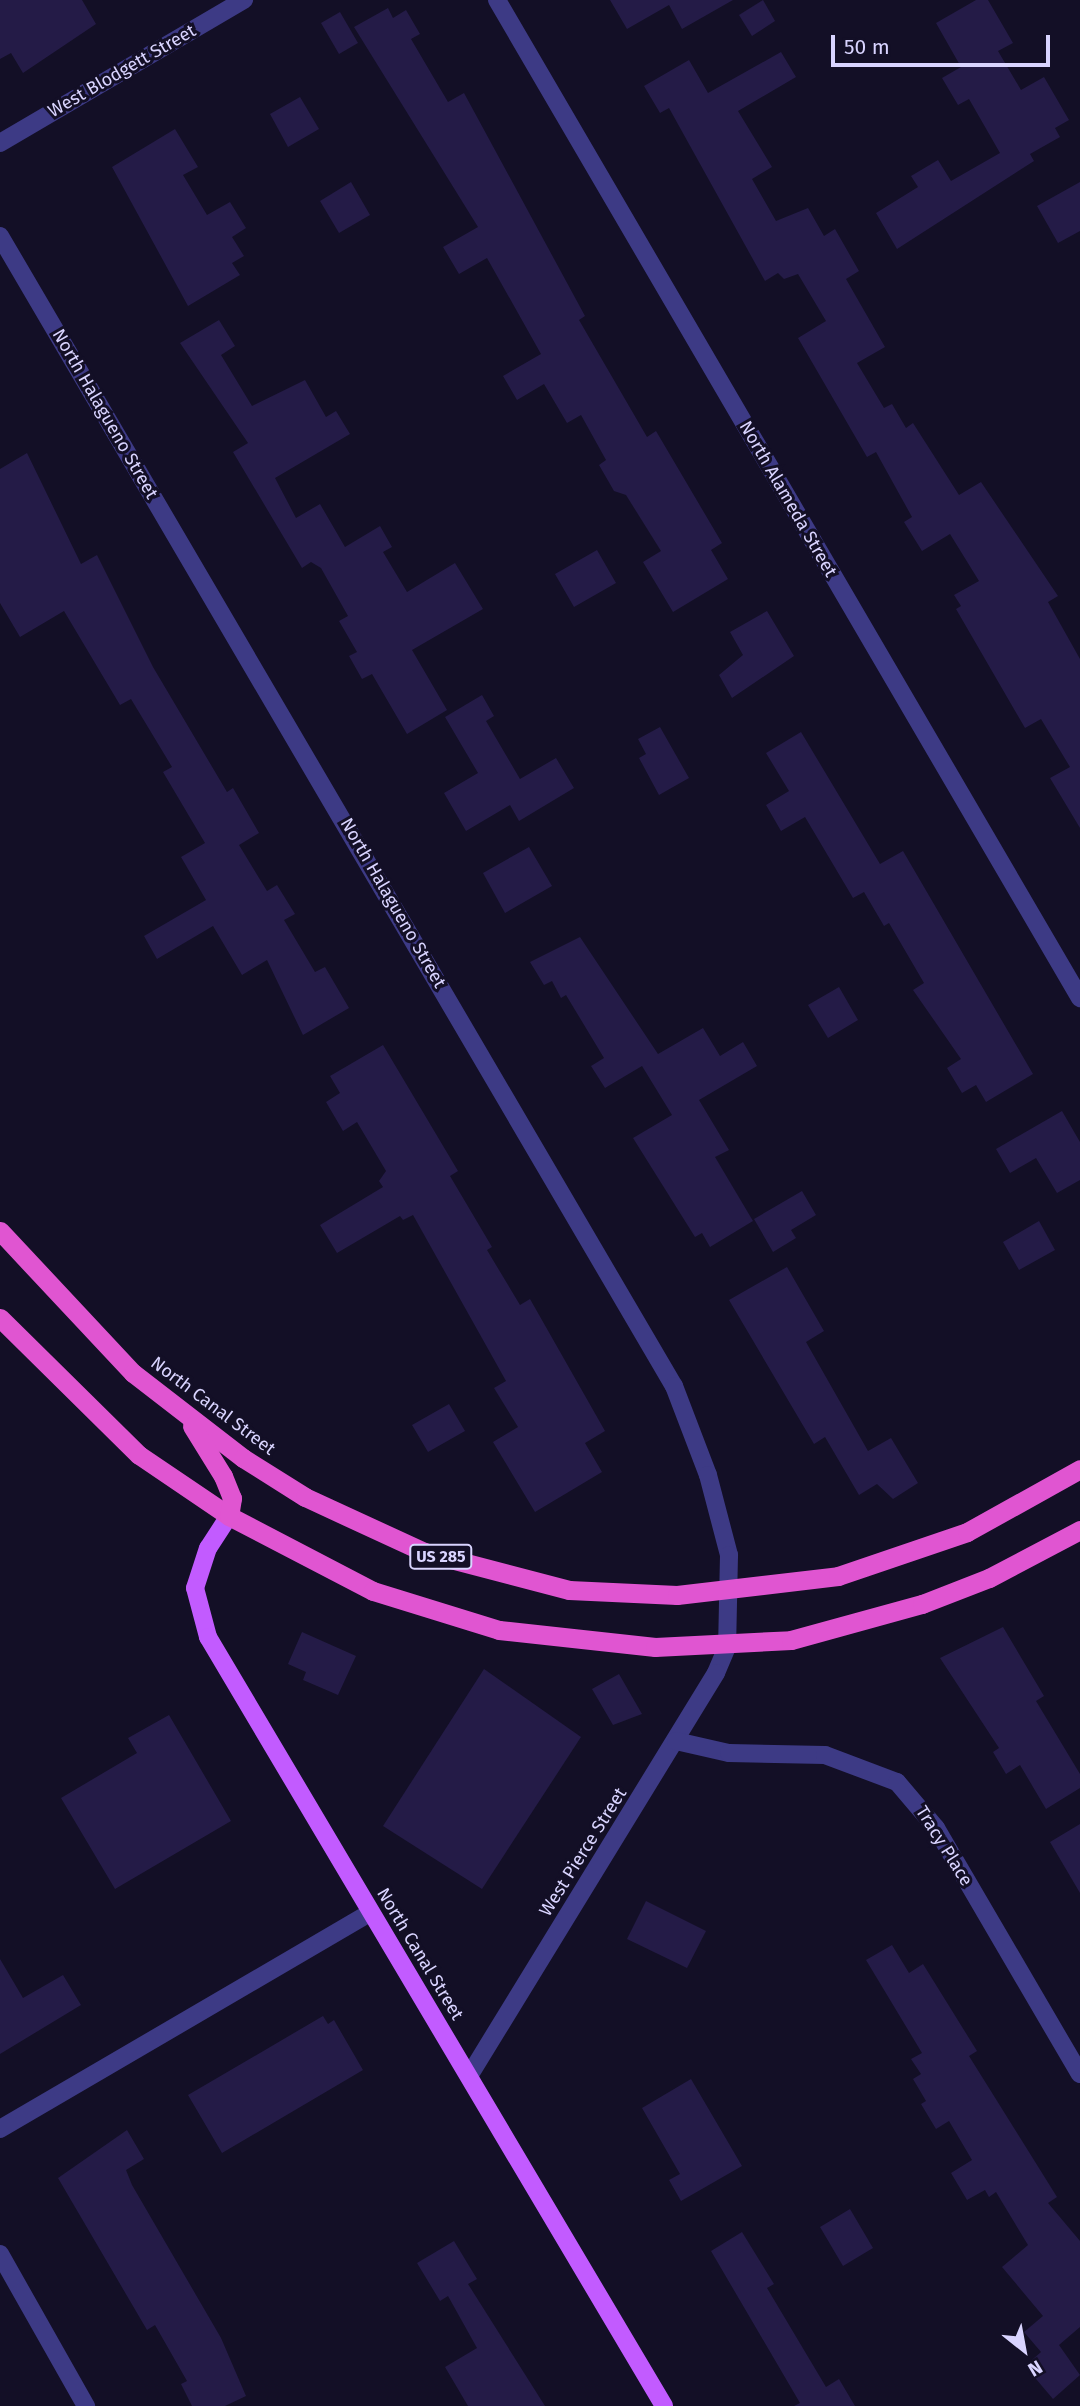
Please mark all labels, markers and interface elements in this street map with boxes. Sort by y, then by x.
street label: West Blodgett Street [44,20,200,122]
scale bar [835,21,1054,65]
text: 50 m [844,34,890,60]
street label: North Halagueno Street [48,325,162,503]
street label: North Alameda Street [735,417,841,581]
street label: North Halagueno Street [336,814,450,992]
street label: North Canal Street [146,1352,280,1460]
road number: US 285 [408,1544,474,1569]
street label: West Pierce Street [535,1784,631,1920]
street label: Tracy Place [911,1802,977,1890]
street label: North Canal Street [372,1884,468,2024]
north arrow [989,2315,1059,2385]
text: N [1024,2355,1046,2382]

